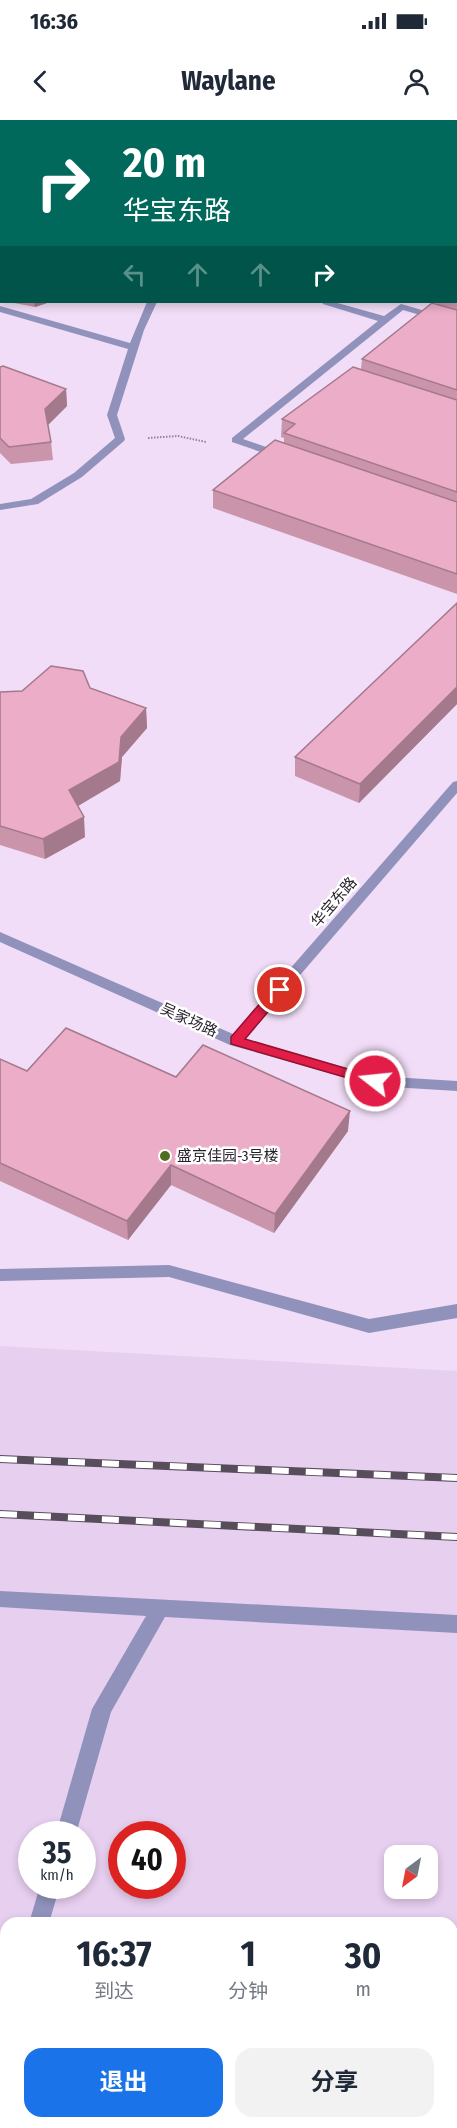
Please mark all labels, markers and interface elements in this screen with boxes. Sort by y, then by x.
text: 16:36 [30,8,78,35]
icon: back [24,65,57,98]
text: Waylane [181,65,276,97]
icon: person [400,65,433,98]
text: 20 m [123,138,206,188]
icon: right [24,144,102,222]
text: 华宝东路 [123,195,231,227]
icon: left [118,258,151,291]
icon: ahead [181,258,214,291]
icon: ahead [244,258,277,291]
icon: right [307,258,340,291]
street label: 华宝东路 [308,873,360,931]
pin [254,964,305,1015]
icon: arrive [263,973,296,1006]
street label: 吴家场路 [158,1000,220,1040]
position arrow [343,1049,407,1113]
place label: 盛京佳园-3号楼 [177,1147,278,1165]
marker: 盛京佳园-3号楼 [158,1149,172,1163]
speed limit sign: 40 [108,1821,186,1899]
text: 35 [43,1835,71,1871]
north arrow [384,1845,438,1899]
map controls [384,1845,438,1899]
text: km/h [40,1866,74,1884]
text: 16:37 [77,1932,152,1976]
text: 1 [241,1932,256,1976]
text: 30 [345,1934,381,1978]
text: m [355,1977,371,2001]
text: 到达 [94,1979,134,2003]
text: 分钟 [228,1979,268,2003]
button: 退出 [24,2048,223,2117]
button: 分享 [235,2048,434,2117]

